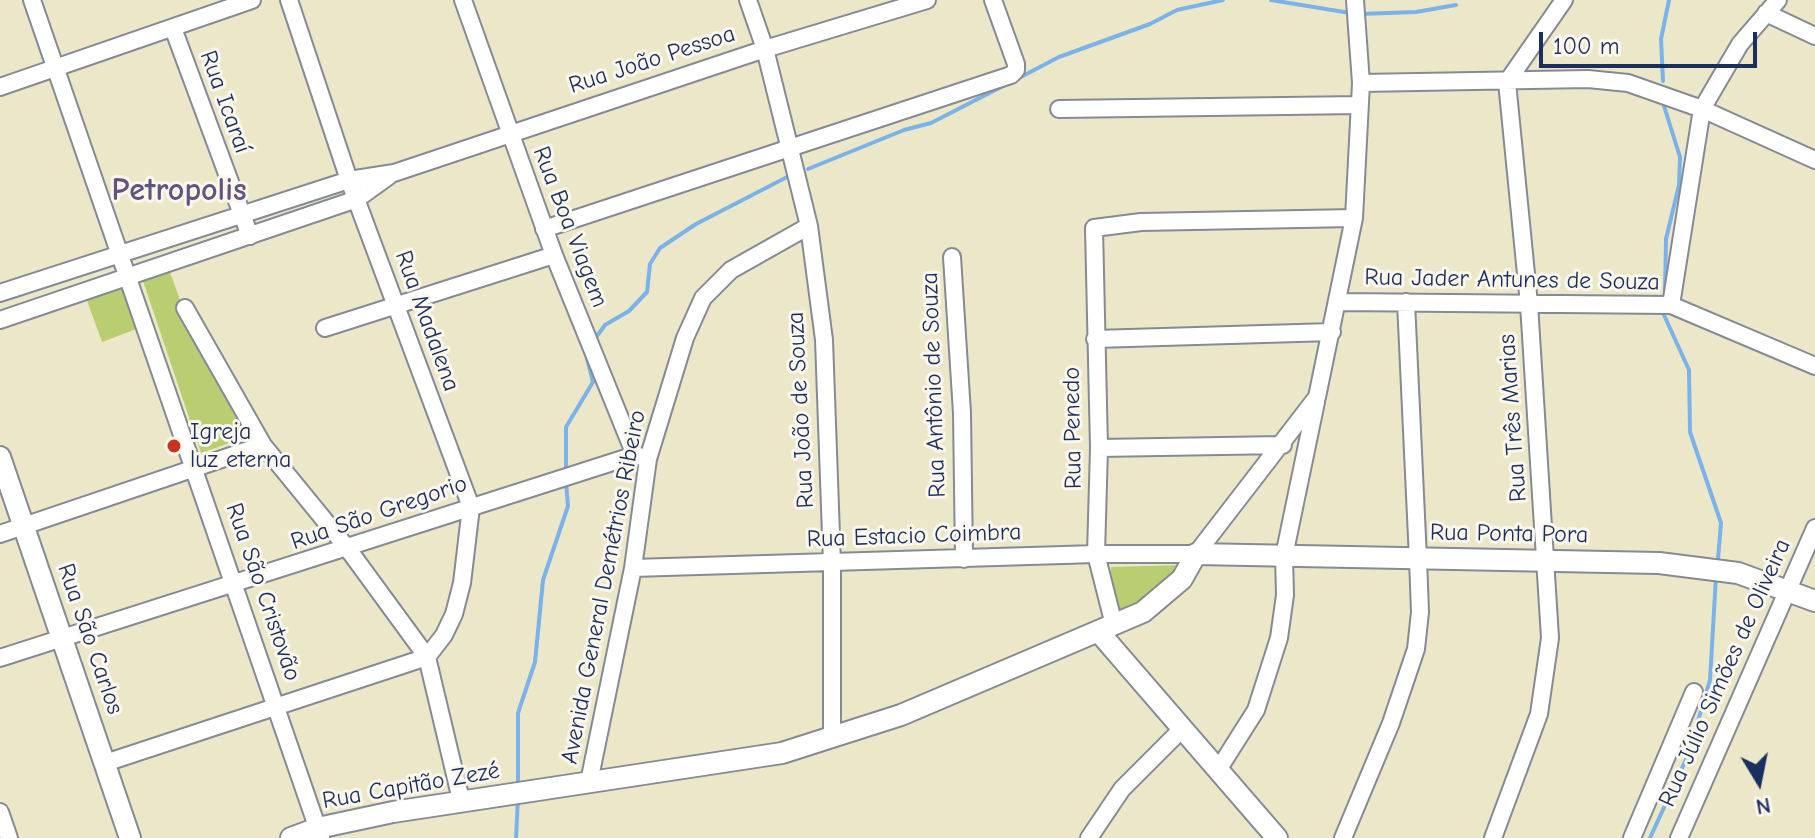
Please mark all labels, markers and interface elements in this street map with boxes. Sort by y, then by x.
scale bar [1543,16,1761,66]
street label: Rua João Pessoa [565,20,739,100]
text: 100 m [1553,32,1620,60]
street label: Rua Icaraí [193,47,257,157]
street label: Rua Boa Viagem [526,142,614,312]
district label: Petropolis [111,172,247,210]
street label: Rua Madalena [388,247,466,395]
street label: Rua Jader Antunes de Souza [1364,263,1660,297]
street label: Rua Antônio de Souza [916,272,952,498]
street label: Rua João de Souza [781,311,821,509]
street label: Rua Três Marias [1493,333,1533,503]
street label: Rua Penedo [1058,367,1088,489]
street label: Avenida General Demétrios Ribeiro [556,408,652,766]
place label: Igreja luz eterna [190,418,291,474]
marker: Igreja luz eterna [165,437,183,455]
street label: Rua São Gregorio [287,469,471,557]
street label: Rua São Cristovão [219,499,307,685]
street label: Rua Estacio Coimbra [806,518,1022,554]
street label: Rua Ponta Pora [1430,518,1588,550]
street label: Rua Júlio Simões de Oliveira [1653,535,1797,811]
street label: Rua São Carlos [51,560,129,718]
north arrow [1719,742,1799,822]
street label: Rua Capitão Zezé [320,756,502,816]
text: N [1754,792,1773,820]

